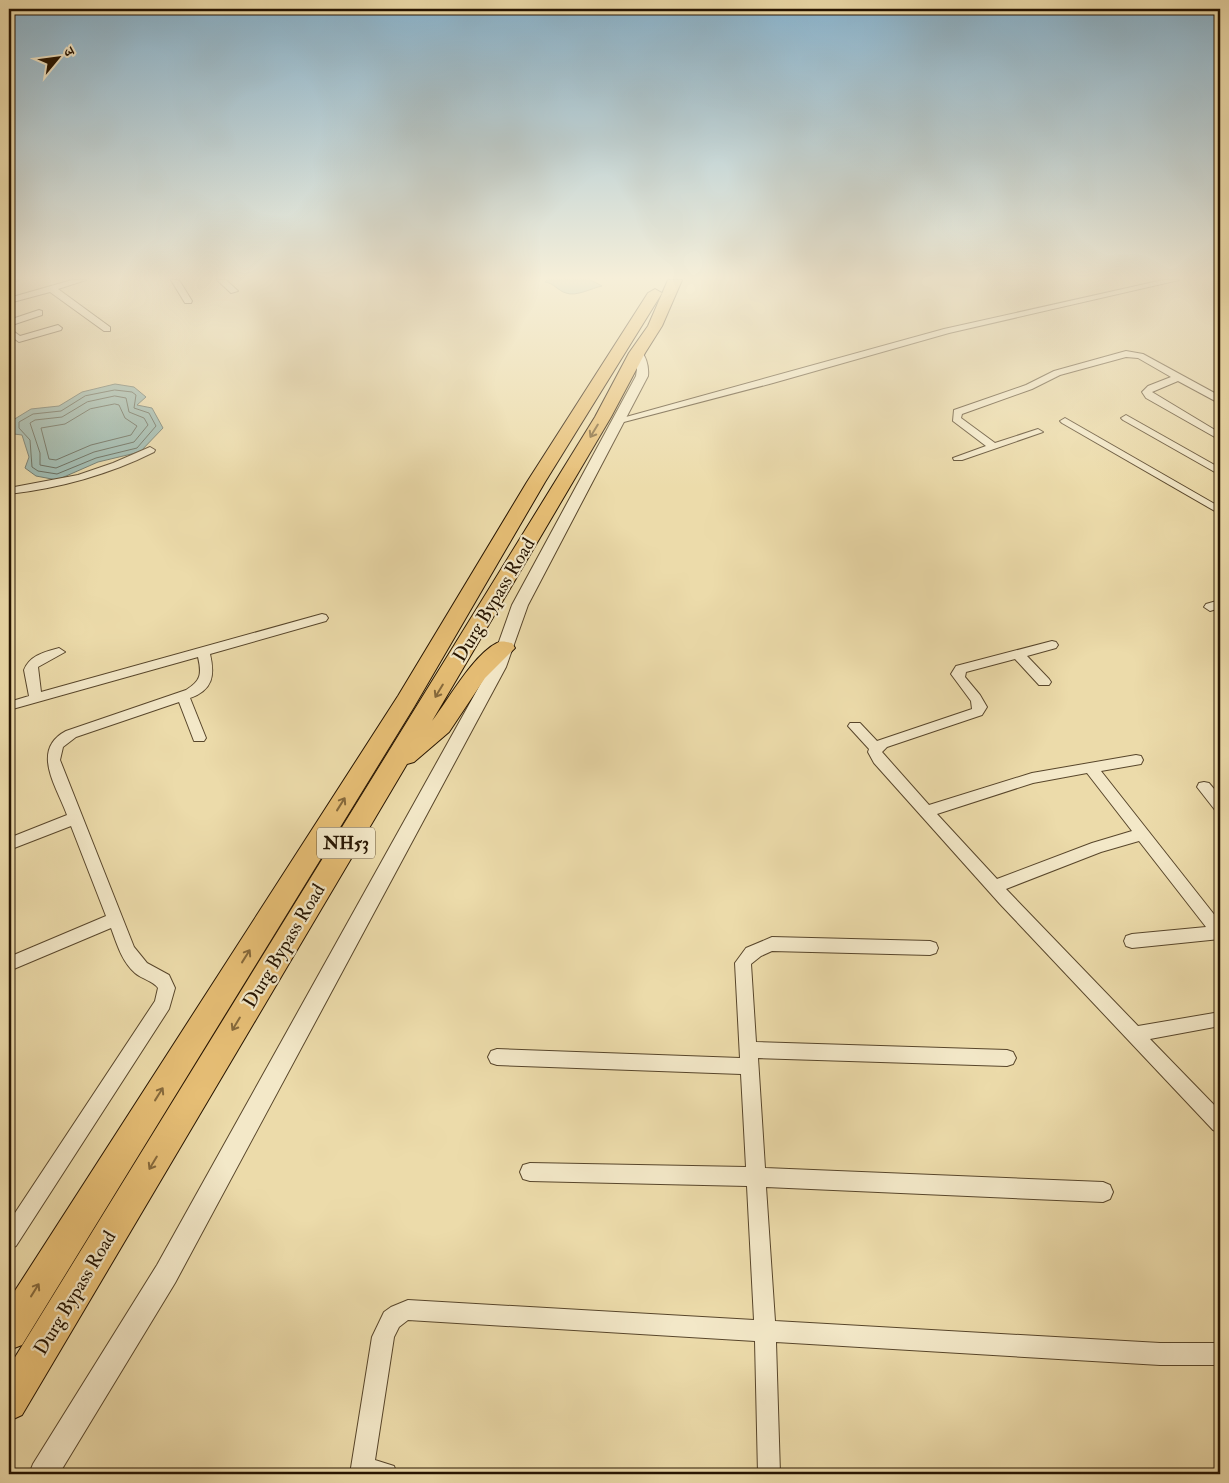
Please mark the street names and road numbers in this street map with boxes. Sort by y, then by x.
street label: Durg Bypass Road [448,533,542,667]
road number: NH53 [317,828,375,858]
street label: Durg Bypass Road [238,879,332,1013]
street label: Durg Bypass Road [29,1226,123,1360]

